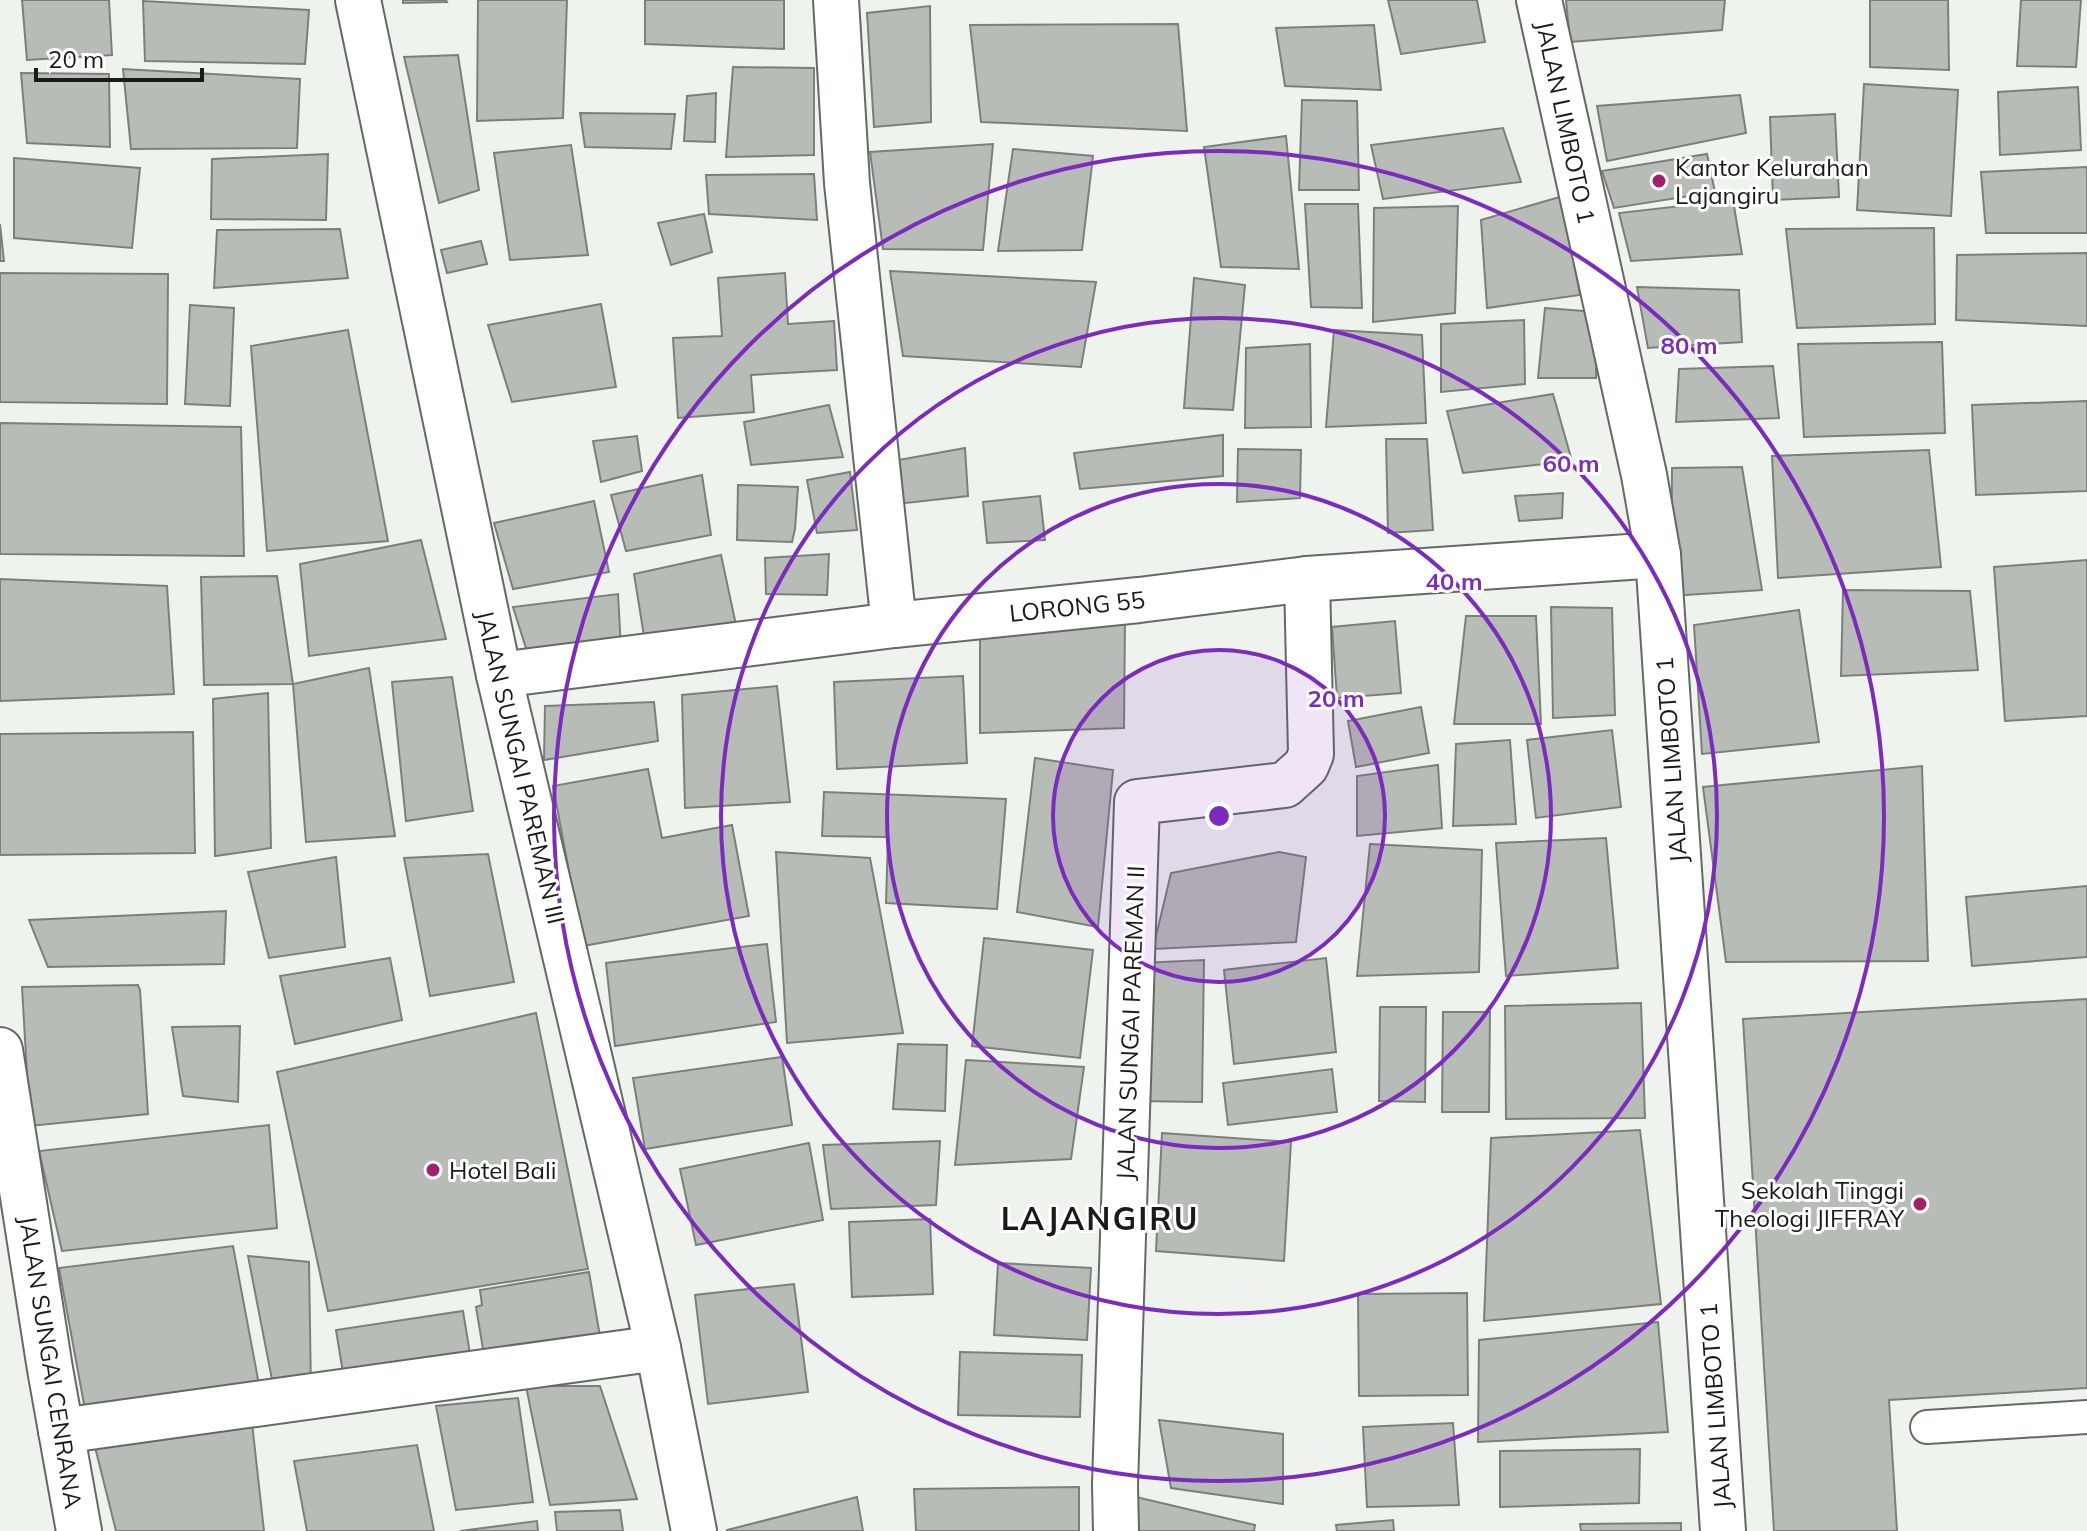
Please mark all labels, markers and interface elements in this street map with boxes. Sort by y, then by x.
street label: JALAN LIMBOTO 1 [1530,18,1602,226]
scale bar [36,32,202,82]
text: 20 m [48,44,104,74]
place label: Kantor Kelurahan Lajangiru [1675,152,1869,210]
marker: Kantor Kelurahan Lajangiru [1650,172,1668,190]
text: 80 m [1661,330,1717,360]
text: 60 m [1543,448,1599,478]
text: 40 m [1426,566,1482,596]
street label: LORONG 55 [1008,584,1146,628]
street label: JALAN SUNGAI PAREMAN III [470,607,572,927]
street label: JALAN LIMBOTO 1 [1649,656,1693,864]
text: 20 m [1308,683,1364,713]
centre of rings [1205,802,1233,830]
street label: JALAN SUNGAI PAREMAN II [1110,865,1150,1181]
place label: Hotel Bali [449,1155,556,1185]
marker: Hotel Bali [424,1161,442,1179]
place label: Sekolah Tinggi Theologi JIFFRAY [1715,1175,1904,1233]
marker: Sekolah Tinggi Theologi JIFFRAY [1911,1195,1929,1213]
district label: LAJANGIRU [1001,1198,1199,1238]
street label: JALAN SUNGAI CENRANA [13,1213,89,1511]
street label: JALAN LIMBOTO 1 [1693,1302,1737,1510]

